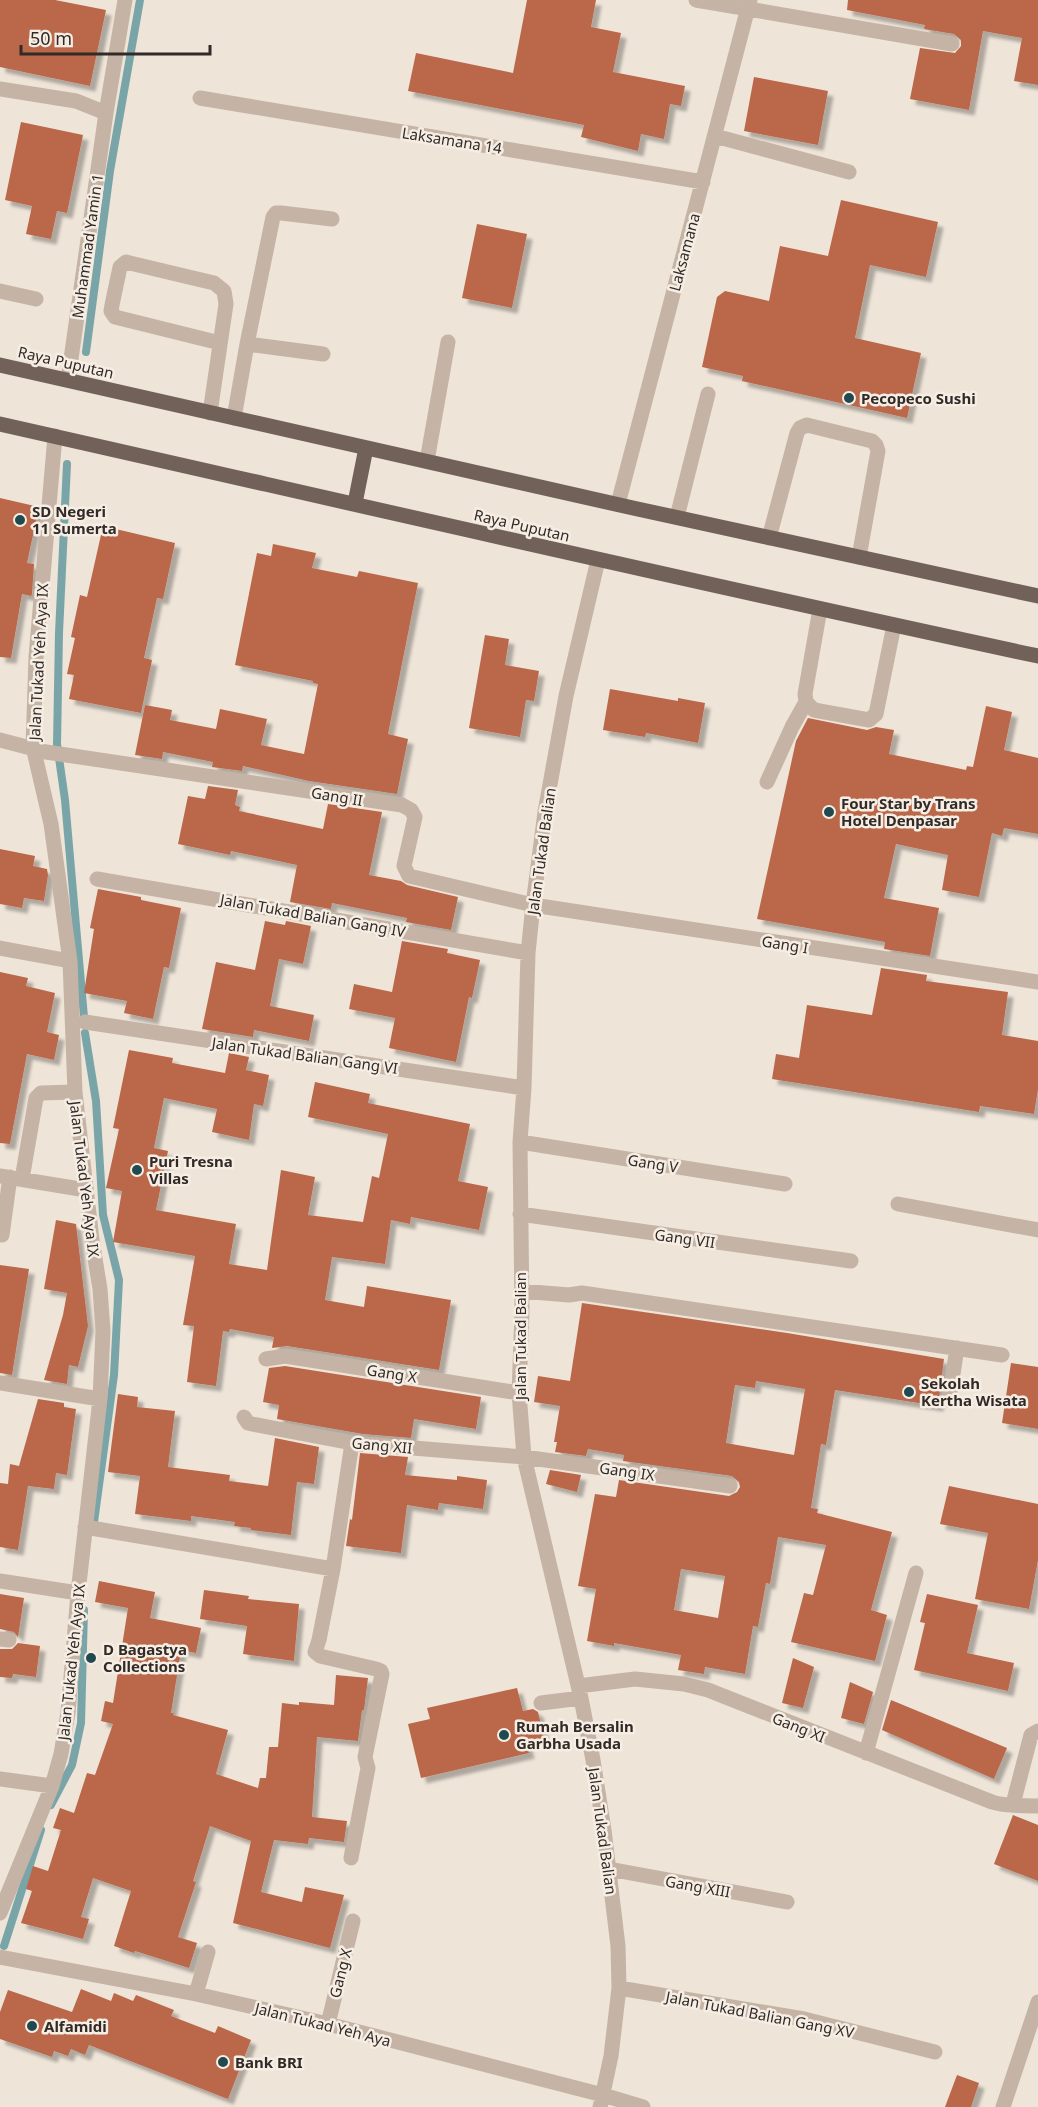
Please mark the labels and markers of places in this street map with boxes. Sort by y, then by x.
place label: Pecopeco Sushi [861,388,976,408]
marker: Pecopeco Sushi [842,391,856,405]
place label: SD Negeri 11 Sumerta [32,501,117,538]
marker: SD Negeri 11 Sumerta [13,513,27,527]
place label: Four Star by Trans Hotel Denpasar [841,793,976,830]
marker: Four Star by Trans Hotel Denpasar [822,805,836,819]
place label: Puri Tresna Villas [149,1151,233,1188]
marker: Puri Tresna Villas [130,1163,144,1177]
place label: Sekolah Kertha Wisata [921,1373,1027,1410]
marker: Sekolah Kertha Wisata [902,1385,916,1399]
place label: D Bagastya Collections [103,1639,187,1676]
marker: D Bagastya Collections [84,1651,98,1665]
place label: Rumah Bersalin Garbha Usada [516,1716,634,1753]
marker: Rumah Bersalin Garbha Usada [497,1728,511,1742]
place label: Alfamidi [44,2016,107,2036]
marker: Alfamidi [25,2019,39,2033]
place label: Bank BRI [235,2052,303,2072]
marker: Bank BRI [216,2055,230,2069]

